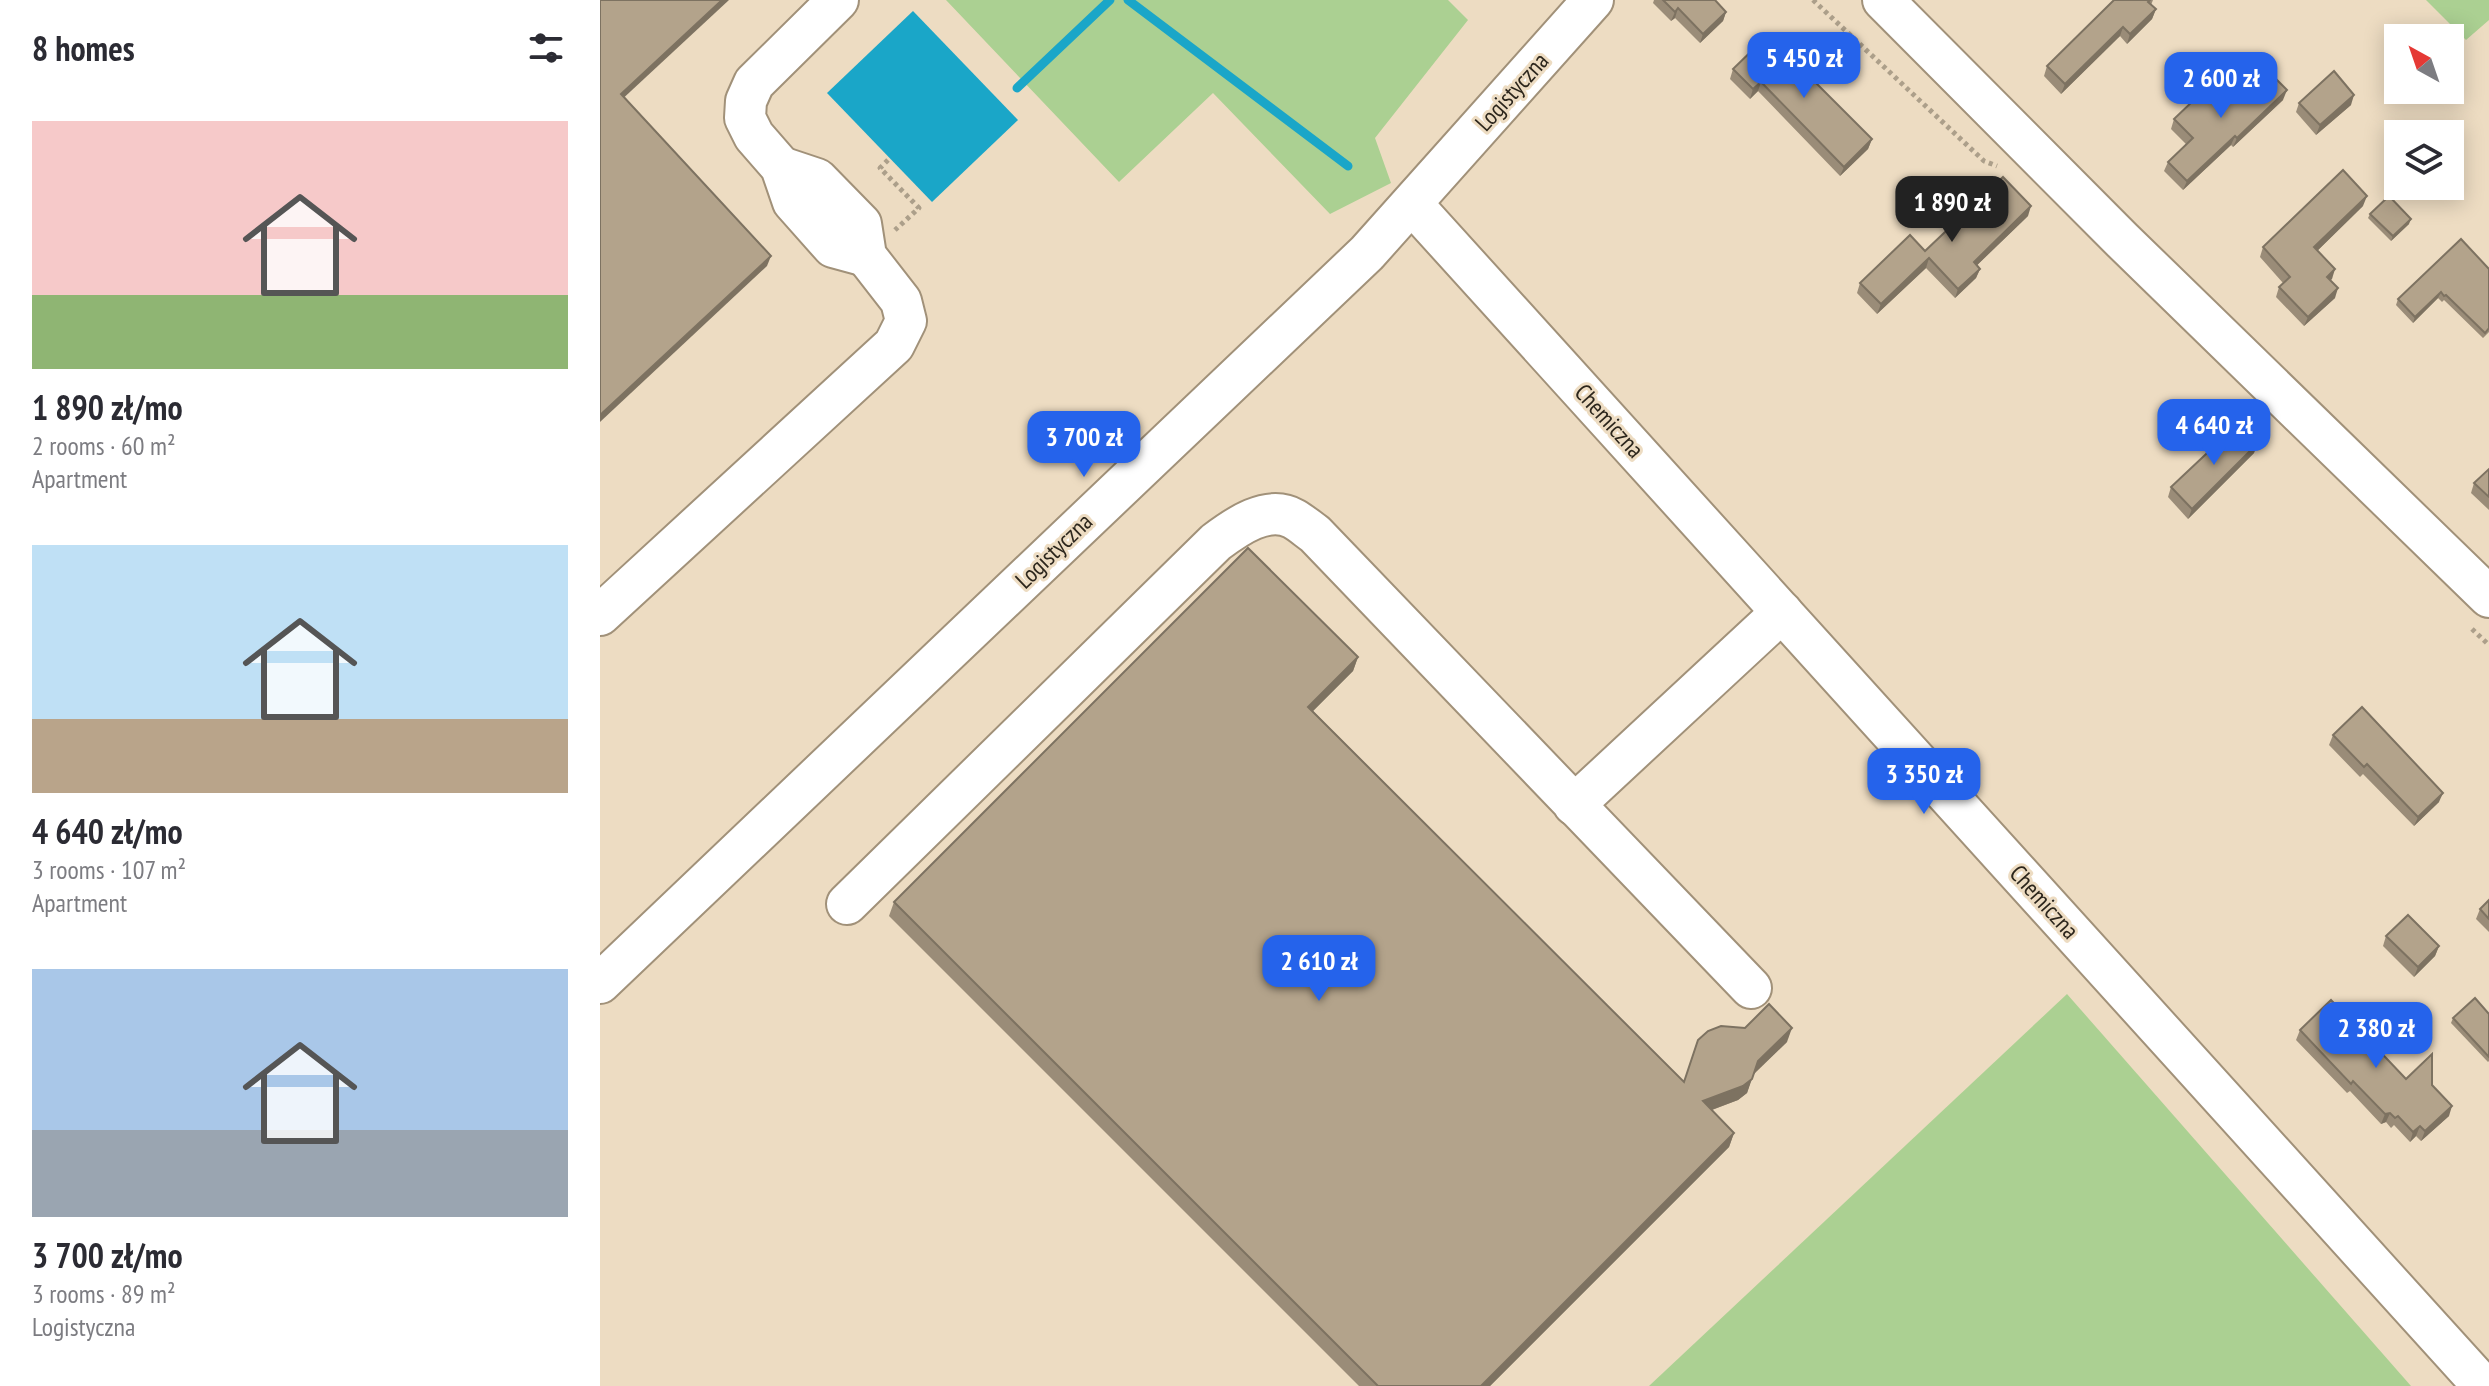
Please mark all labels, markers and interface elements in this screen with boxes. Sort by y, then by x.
north arrow [2384,24,2464,104]
map controls [2384,24,2464,200]
text: 8 homes [32,26,135,70]
icon: filters [524,26,568,70]
pin: 5 450 zł [1721,32,1887,100]
text: 5 450 zł [1765,41,1843,74]
street label: Logistyczna [1468,46,1555,138]
pin: 2 600 zł [2138,52,2304,120]
text: 2 600 zł [2182,61,2260,94]
button: layers [2384,120,2464,200]
icon: home [228,173,372,317]
pin: 1 890 zł [1869,176,2035,244]
text: 1 890 zł [1913,185,1991,218]
street label: Chemiczna [1568,377,1651,464]
text: 1 890 zł/mo [32,385,183,429]
pin: 4 640 zł [2131,399,2297,467]
text: 4 640 zł [2175,408,2253,441]
pin: 3 700 zł [1001,411,1167,479]
text: 3 700 zł [1045,420,1123,453]
text: 2 rooms · 60 m² [32,429,176,462]
text: Apartment [32,462,127,495]
street label: Logistyczna [1009,506,1099,595]
icon: home [228,597,372,741]
pin: 3 350 zł [1841,748,2007,816]
text: 3 350 zł [1885,757,1963,790]
text: 4 640 zł/mo [32,809,183,853]
text: 3 rooms · 107 m² [32,853,186,886]
street label: Chemiczna [2003,858,2086,945]
text: Apartment [32,886,127,919]
pin: 2 610 zł [1236,935,1402,1003]
text: 2 610 zł [1280,944,1358,977]
pin: 2 380 zł [2293,1002,2459,1070]
text: 2 380 zł [2337,1011,2415,1044]
icon: home [228,1021,372,1165]
text: 3 700 zł/mo [32,1233,183,1277]
text: 3 rooms · 89 m² [32,1277,176,1310]
text: Logistyczna [32,1310,135,1343]

